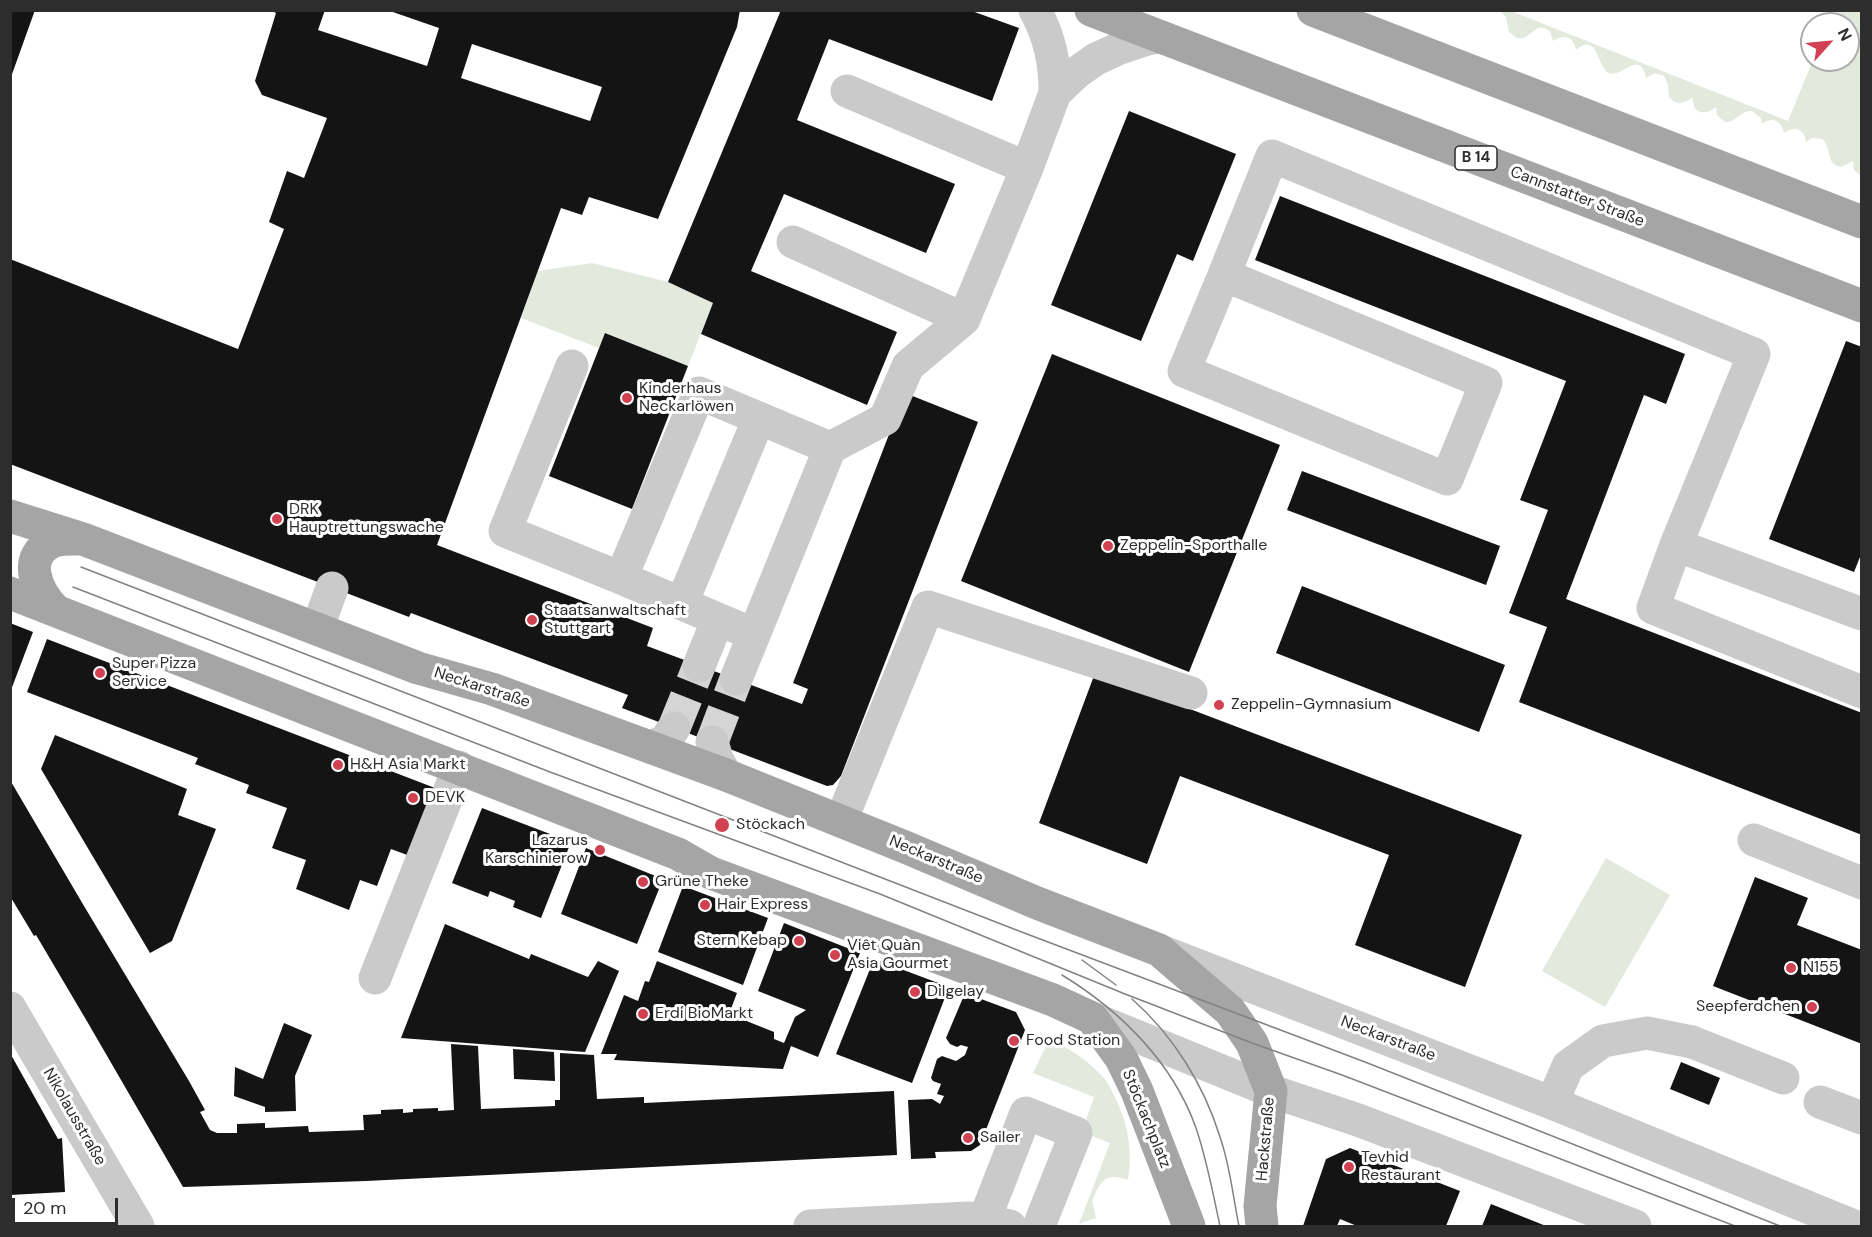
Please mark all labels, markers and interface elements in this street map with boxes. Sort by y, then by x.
north arrow [1800,12,1860,72]
text: N [1833,25,1857,44]
road number: B 14 [1455,146,1497,170]
street label: Cannstatter Straße [1507,163,1647,231]
place label: Kinderhaus Neckarlöwen [639,379,734,417]
marker: Kinderhaus Neckarlöwen [620,391,634,405]
place label: DRK Hauptrettungswache [289,500,444,538]
marker: DRK Hauptrettungswache [270,512,284,526]
place label: Zeppelin-Sporthalle [1120,536,1267,556]
marker: Zeppelin-Sporthalle [1101,539,1115,553]
place label: Staatsanwaltschaft Stuttgart [544,601,686,639]
marker: Staatsanwaltschaft Stuttgart [525,613,539,627]
place label: Super Pizza Service [112,654,196,692]
street label: Neckarstraße [432,663,532,713]
marker: Super Pizza Service [93,666,107,680]
place label: Zeppelin-Gymnasium [1231,695,1392,715]
marker: Zeppelin-Gymnasium [1212,698,1226,712]
place label: H&H Asia Markt [350,755,466,775]
marker: H&H Asia Markt [331,758,345,772]
place label: DEVK [425,788,465,808]
marker: DEVK [406,791,420,805]
place label: Stöckach [736,815,805,835]
marker: Stöckach [713,816,731,834]
place label: Lazarus Karschinierow [485,831,588,869]
street label: Neckarstraße [886,832,986,888]
marker: Lazarus Karschinierow [593,843,607,857]
place label: Grüne Theke [655,872,749,892]
marker: Grüne Theke [636,875,650,889]
place label: Hair Express [717,895,808,915]
marker: Hair Express [698,898,712,912]
place label: Stern Kebap [697,931,787,951]
marker: Stern Kebap [792,934,806,948]
place label: Viêt Quàn Asia Gourmet [847,936,949,974]
marker: Viêt Quàn Asia Gourmet [828,948,842,962]
place label: N155 [1803,958,1839,978]
marker: N155 [1784,961,1798,975]
place label: Dilgelay [927,982,984,1002]
marker: Dilgelay [908,985,922,999]
place label: Seepferdchen [1696,997,1800,1017]
marker: Seepferdchen [1805,1000,1819,1014]
place label: Erdi BioMarkt [655,1004,753,1024]
marker: Erdi BioMarkt [636,1007,650,1021]
street label: Neckarstraße [1338,1012,1438,1066]
place label: Food Station [1026,1031,1120,1051]
marker: Food Station [1007,1034,1021,1048]
street label: Nikolausstraße [38,1065,110,1169]
street label: Stöckachplatz [1117,1067,1175,1171]
street label: Hackstraße [1253,1096,1279,1182]
place label: Sailer [980,1128,1020,1148]
marker: Sailer [961,1131,975,1145]
place label: Tevhid Restaurant [1361,1148,1441,1186]
marker: Tevhid Restaurant [1342,1160,1356,1174]
scale bar [15,1186,122,1224]
text: 20 m [23,1196,66,1220]

